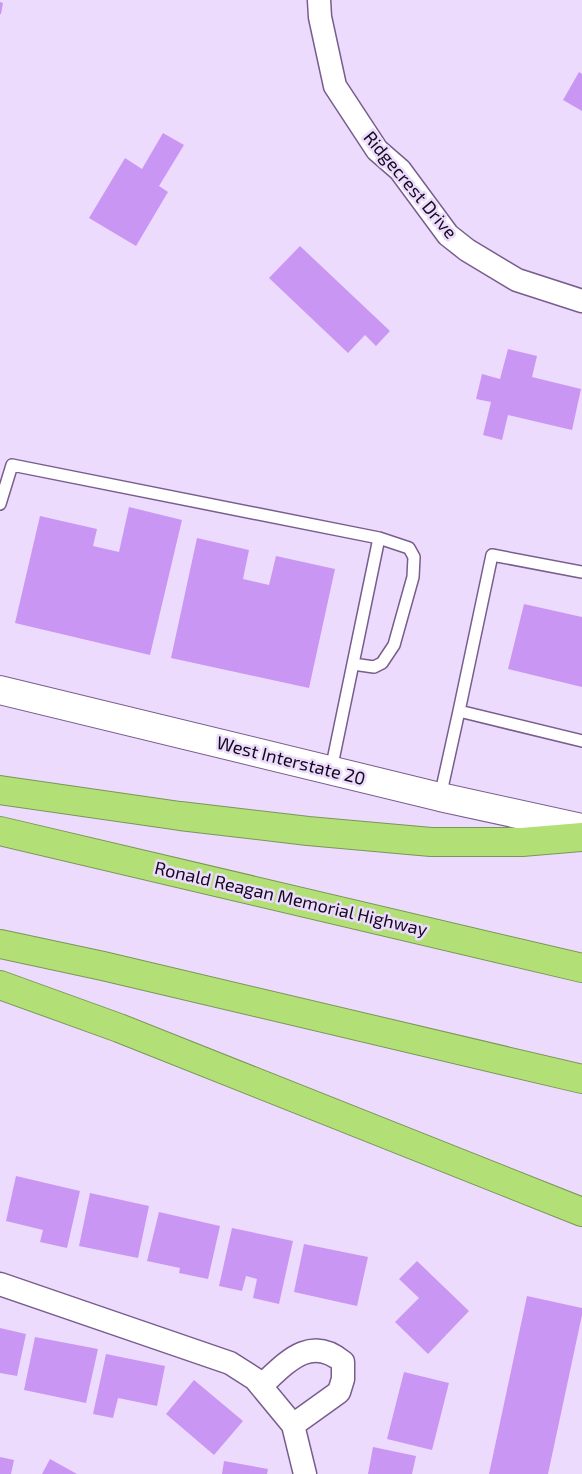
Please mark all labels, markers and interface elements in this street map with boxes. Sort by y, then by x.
street label: Ridgecrest Drive [359,126,462,243]
street label: West Interstate 20 [214,731,368,789]
street label: Ronald Reagan Memorial Highway [153,856,430,940]

